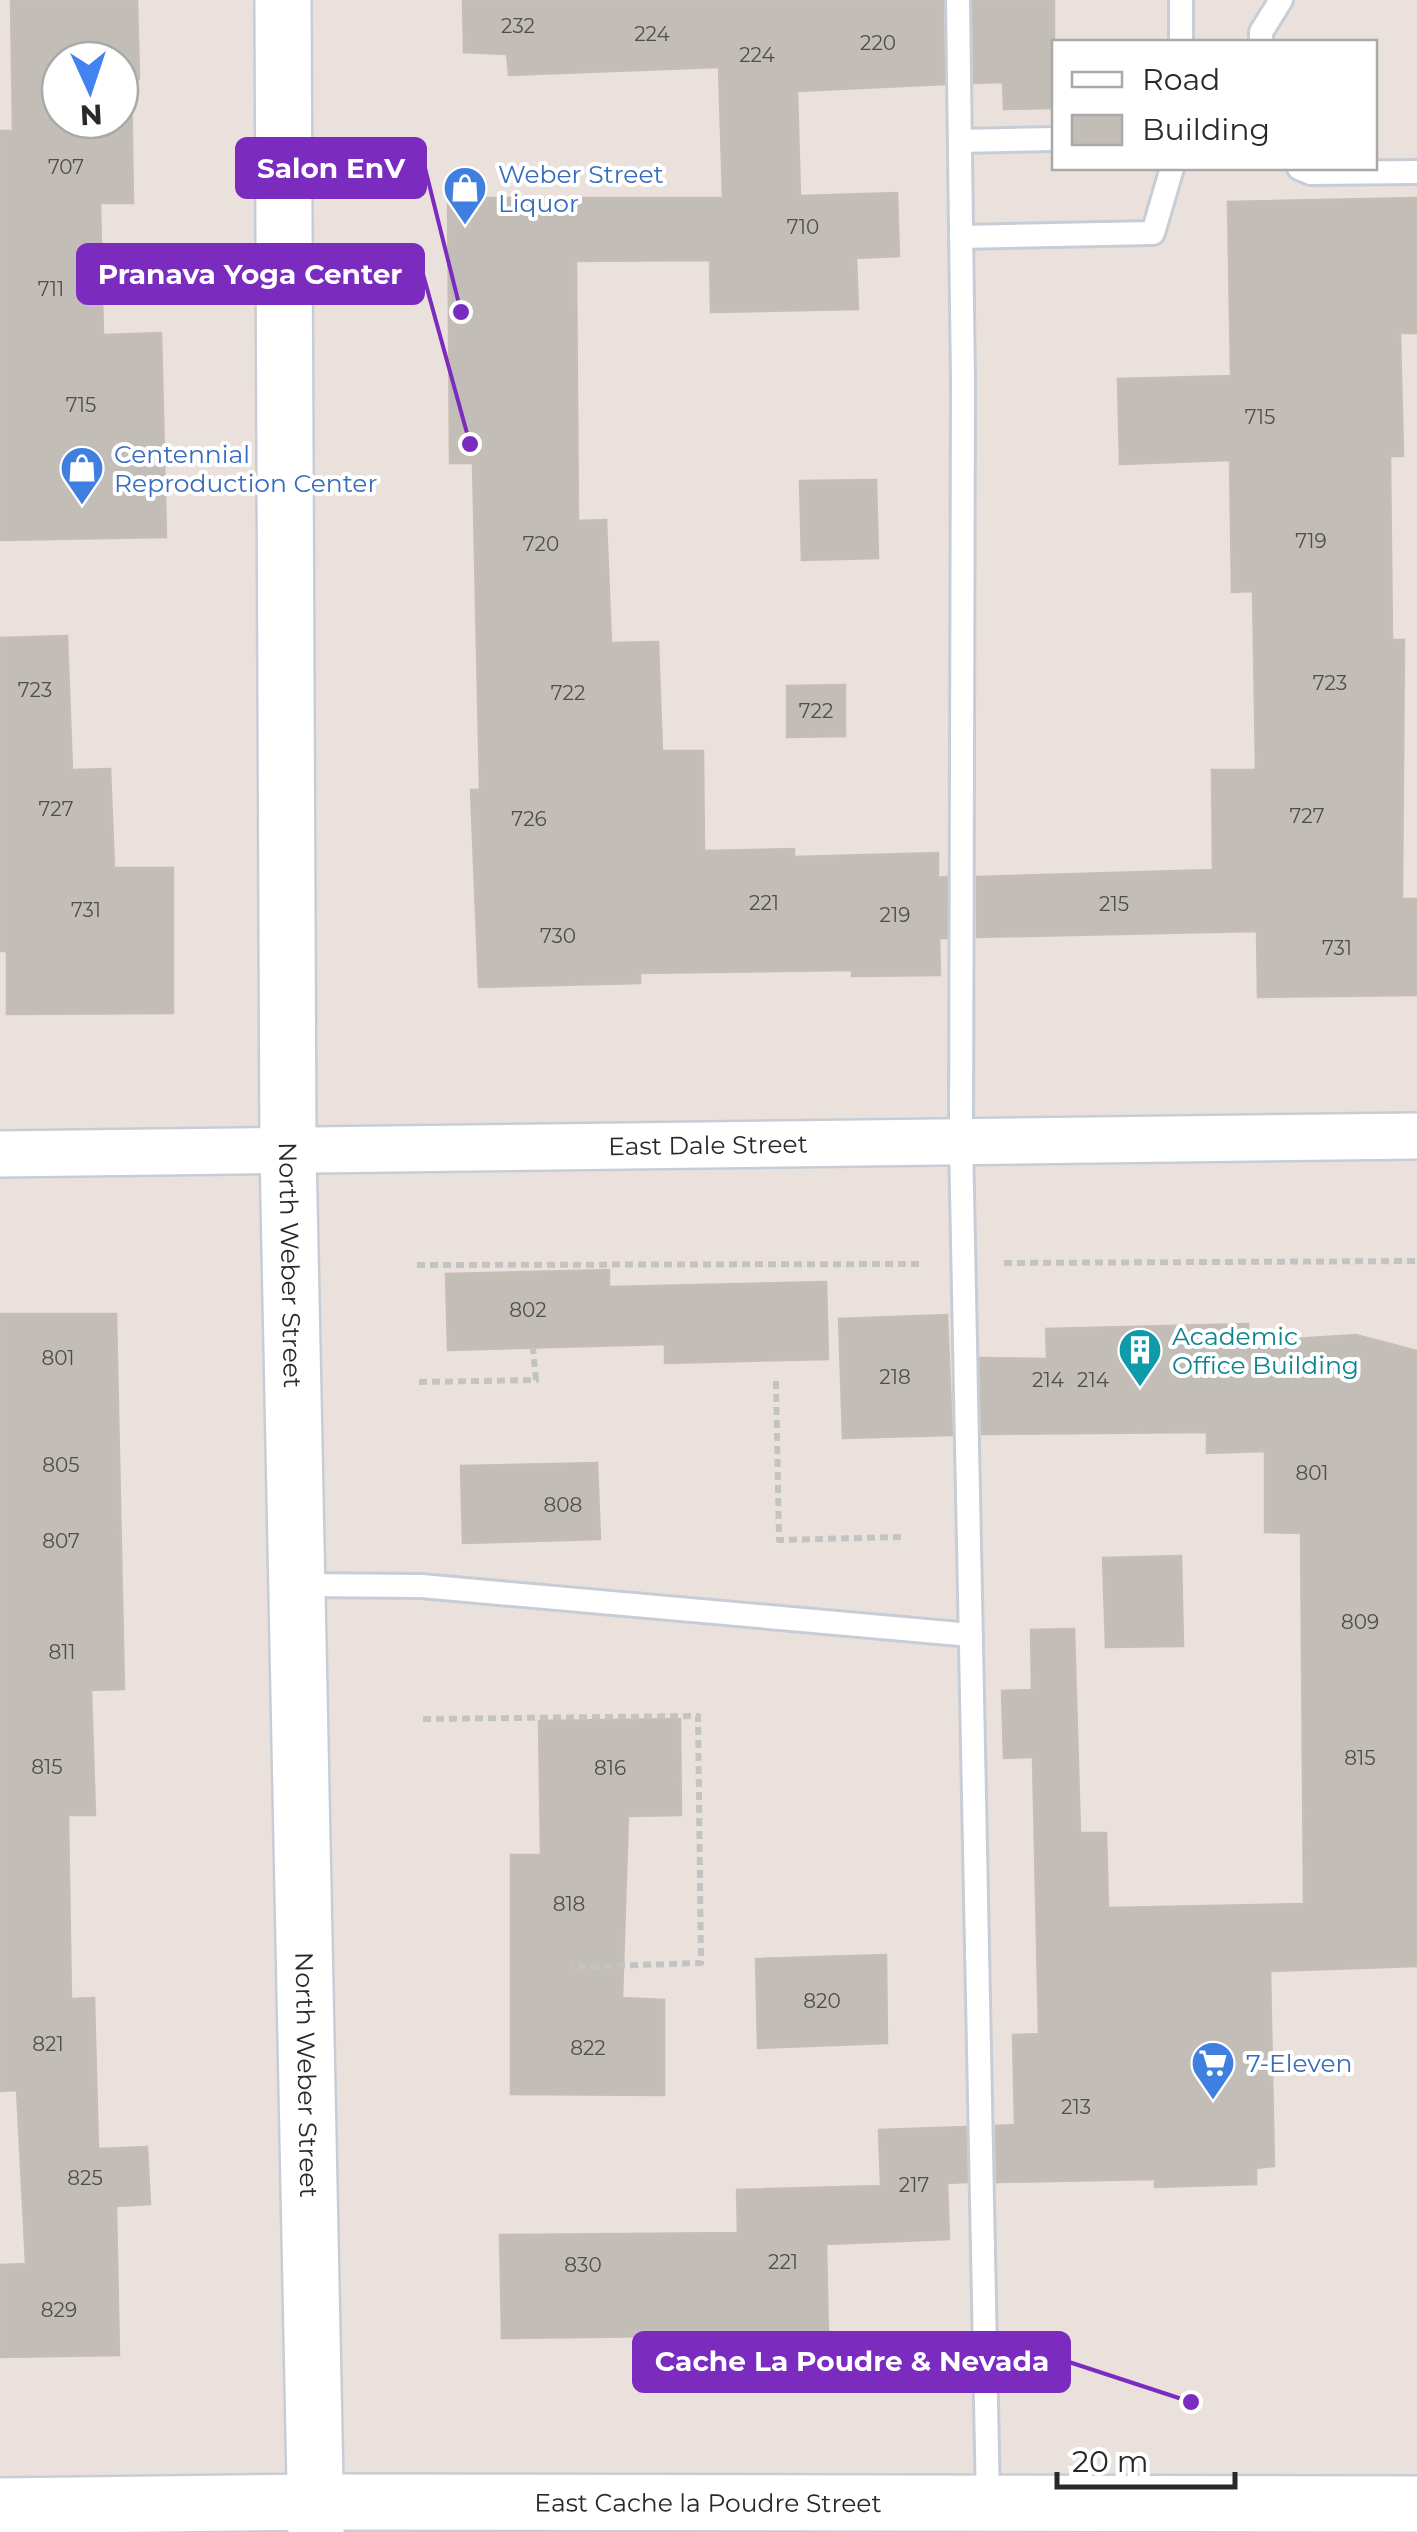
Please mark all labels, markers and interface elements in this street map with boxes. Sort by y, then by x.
house number: 232 [501,14,535,38]
house number: 224 [634,22,670,46]
house number: 220 [860,31,896,55]
north arrow [40,40,140,140]
legend [1052,40,1377,170]
house number: 224 [739,43,775,67]
text: Road [1142,61,1220,98]
text: N [79,97,103,133]
text: Building [1142,111,1270,148]
callout: Salon EnV [237,139,425,197]
text: Salon EnV [257,151,406,185]
house number: 707 [48,155,84,179]
place label: Weber Street Liquor [498,159,664,218]
shop icon: Weber Street Liquor [442,165,488,226]
house number: 710 [787,215,819,239]
callout: Pranava Yoga Center [78,245,423,303]
text: Pranava Yoga Center [98,257,402,291]
house number: 711 [38,277,64,301]
house number: 715 [66,393,96,417]
house number: 715 [1245,405,1275,429]
place label: Centennial Reproduction Center [114,439,377,498]
shop icon: Centennial Reproduction Center [59,445,105,506]
house number: 719 [1295,529,1327,553]
house number: 720 [523,532,559,556]
house number: 723 [1313,671,1347,695]
house number: 723 [18,678,52,702]
house number: 722 [551,681,585,705]
house number: 722 [799,699,833,723]
house number: 727 [39,797,73,821]
house number: 727 [1290,804,1324,828]
house number: 726 [511,807,547,831]
house number: 221 [749,891,779,915]
house number: 215 [1099,892,1129,916]
house number: 731 [71,898,101,922]
house number: 219 [880,903,910,927]
house number: 730 [540,924,576,948]
house number: 731 [1322,936,1352,960]
street label: East Dale Street [608,1129,808,1161]
street label: North Weber Street [273,1142,308,1388]
house number: 802 [509,1298,547,1322]
place label: Academic Office Building [1172,1321,1359,1380]
building icon: Academic Office Building [1117,1327,1163,1388]
house number: 801 [41,1346,75,1370]
house number: 218 [879,1365,911,1389]
house number: 214 [1032,1368,1064,1392]
house number: 214 [1077,1368,1109,1392]
house number: 805 [42,1453,80,1477]
house number: 801 [1295,1461,1329,1485]
house number: 808 [544,1493,582,1517]
house number: 807 [42,1529,80,1553]
house number: 809 [1341,1610,1379,1634]
house number: 811 [48,1640,76,1664]
house number: 815 [1344,1746,1376,1770]
house number: 815 [31,1755,63,1779]
house number: 816 [594,1756,626,1780]
house number: 818 [553,1892,585,1916]
street label: North Weber Street [289,1952,324,2198]
house number: 820 [803,1989,841,2013]
house number: 821 [32,2032,64,2056]
house number: 822 [570,2036,606,2060]
supermarket icon: 7-Eleven [1190,2040,1236,2101]
place label: 7-Eleven [1246,2048,1353,2078]
house number: 213 [1061,2095,1091,2119]
house number: 825 [67,2166,103,2190]
house number: 217 [899,2173,929,2197]
house number: 221 [768,2250,798,2274]
house number: 830 [564,2253,602,2277]
house number: 829 [41,2298,77,2322]
callout: Cache La Poudre & Nevada [634,2333,1069,2391]
text: Cache La Poudre & Nevada [655,2344,1049,2378]
scale bar [1057,2427,1234,2489]
text: 20 m [1072,2443,1149,2480]
street label: East Cache la Poudre Street [534,2487,882,2518]

